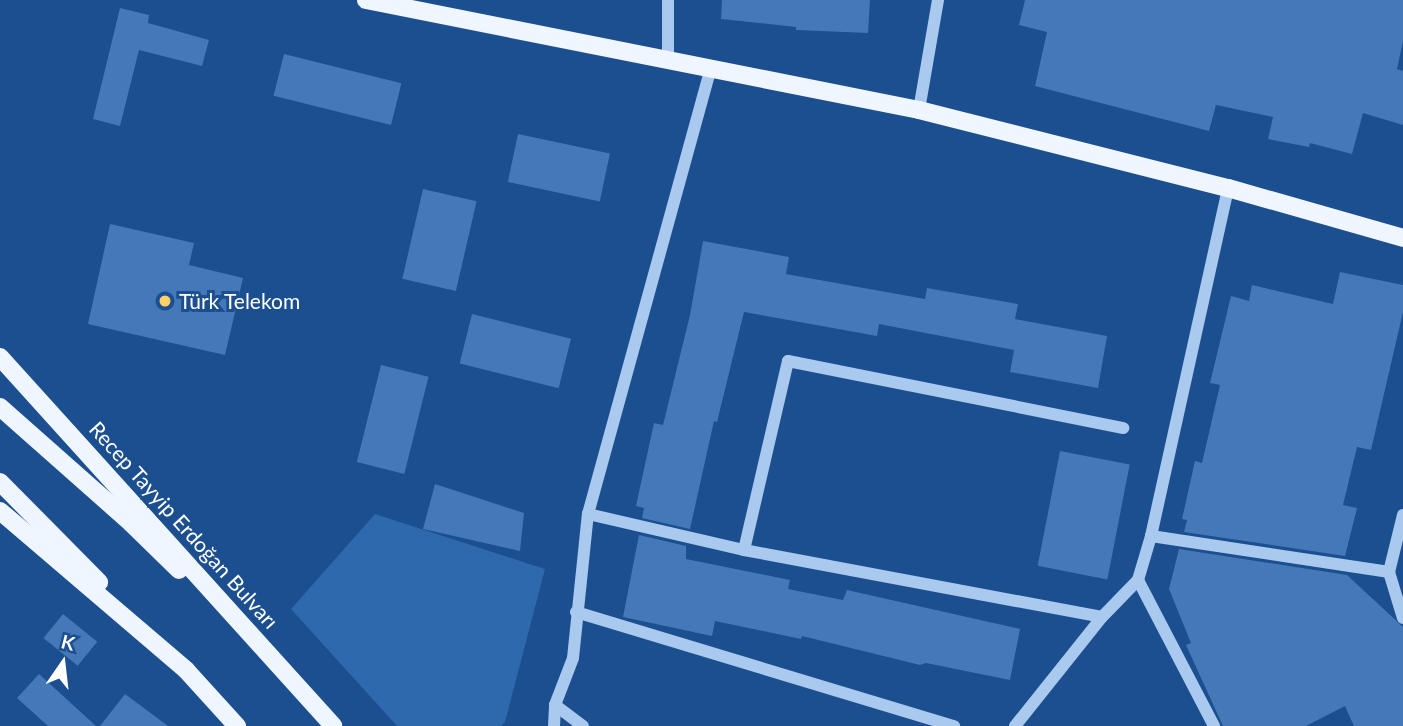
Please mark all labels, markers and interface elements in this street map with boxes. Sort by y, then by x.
place label: Türk Telekom [179,288,301,314]
marker: Türk Telekom [157,293,173,309]
street label: Recep Tayyip Erdoğan Bulvarı [84,416,284,634]
north arrow [28,628,98,698]
text: K [59,629,77,655]

